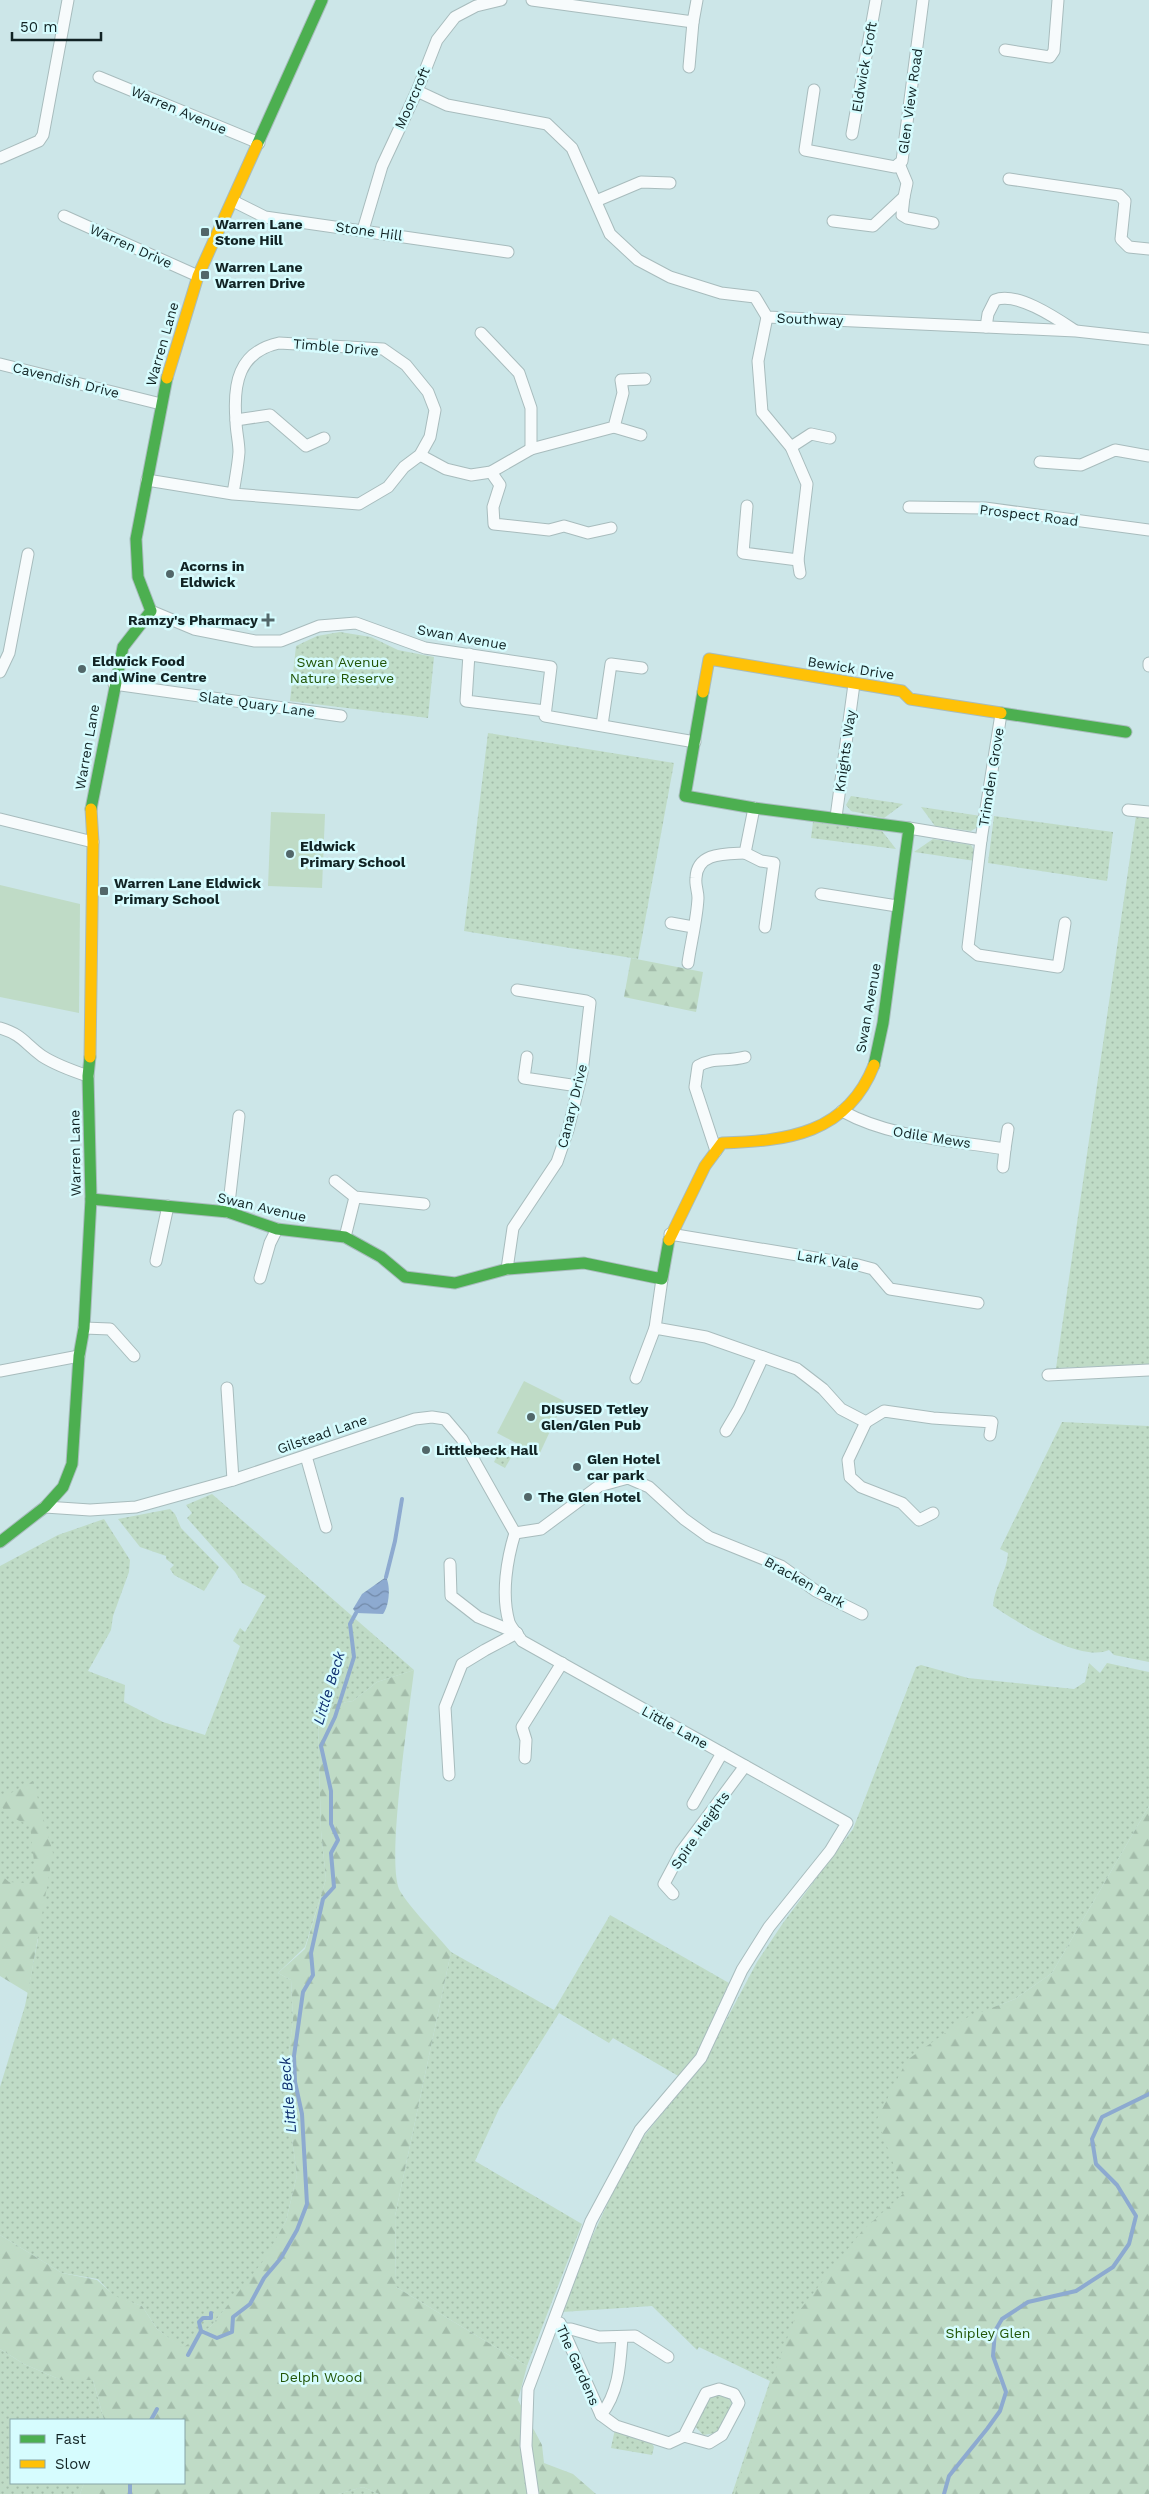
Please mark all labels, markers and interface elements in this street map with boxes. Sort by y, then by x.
scale bar [12,10,101,42]
text: 50 m [20,18,57,36]
street label: Eldwick Croft [848,20,880,114]
street label: Glen View Road [895,47,925,155]
street label: Moorcroft [391,64,433,132]
street label: Warren Avenue [129,83,229,137]
place label: Warren Lane Stone Hill [215,216,303,248]
street label: Stone Hill [335,218,404,244]
street label: Warren Drive [87,221,175,271]
marker: Warren Lane Stone Hill [199,226,211,238]
place label: Warren Lane Warren Drive [215,259,305,291]
marker: Warren Lane Warren Drive [199,269,211,281]
street label: Warren Lane [142,300,182,388]
street label: Southway [776,310,844,328]
street label: Timble Drive [292,335,380,359]
street label: Cavendish Drive [11,359,121,401]
street label: Prospect Road [979,501,1079,529]
place label: Acorns in Eldwick [180,558,245,590]
marker: Acorns in Eldwick [164,568,176,580]
place label: Ramzy's Pharmacy [128,612,258,628]
marker: Ramzy's Pharmacy [262,614,274,626]
street label: Swan Avenue [416,621,508,653]
place label: Eldwick Food and Wine Centre [92,653,207,685]
street label: Bewick Drive [807,653,895,683]
park label: Swan Avenue Nature Reserve [290,654,394,686]
marker: Eldwick Food and Wine Centre [76,663,88,675]
street label: Slate Quary Lane [198,688,316,720]
street label: Warren Lane [72,703,102,791]
street label: Knights Way [831,708,859,793]
street label: Trimden Grove [975,726,1007,828]
place label: Eldwick Primary School [300,838,406,870]
marker: Eldwick Primary School [284,848,296,860]
place label: Warren Lane Eldwick Primary School [114,875,261,907]
marker: Warren Lane Eldwick Primary School [98,885,110,897]
street label: Swan Avenue [852,962,884,1054]
street label: Canary Drive [554,1062,590,1150]
street label: Warren Lane [66,1110,84,1196]
street label: Odile Mews [892,1123,972,1151]
street label: Swan Avenue [216,1189,308,1225]
street label: Lark Vale [796,1247,860,1273]
place label: DISUSED Tetley Glen/Glen Pub [541,1401,649,1433]
street label: Gilstead Lane [275,1411,369,1457]
marker: DISUSED Tetley Glen/Glen Pub [525,1411,537,1423]
place label: Littlebeck Hall [436,1442,538,1458]
marker: Littlebeck Hall [420,1444,432,1456]
place label: Glen Hotel car park [587,1451,660,1483]
marker: Glen Hotel car park [571,1461,583,1473]
place label: The Glen Hotel [538,1489,641,1505]
marker: The Glen Hotel [522,1491,534,1503]
street label: Bracken Park [762,1553,848,1611]
water label: Little Beck [309,1648,349,1727]
street label: Little Lane [639,1702,711,1752]
street label: Spire Heights [667,1788,733,1872]
water label: Little Beck [276,2055,300,2134]
street label: The Gardens [553,2322,603,2408]
park label: Shipley Glen [946,2325,1030,2341]
park label: Delph Wood [280,2369,362,2385]
legend [10,2419,185,2484]
text: Fast [55,2430,87,2448]
text: Slow [55,2455,91,2473]

